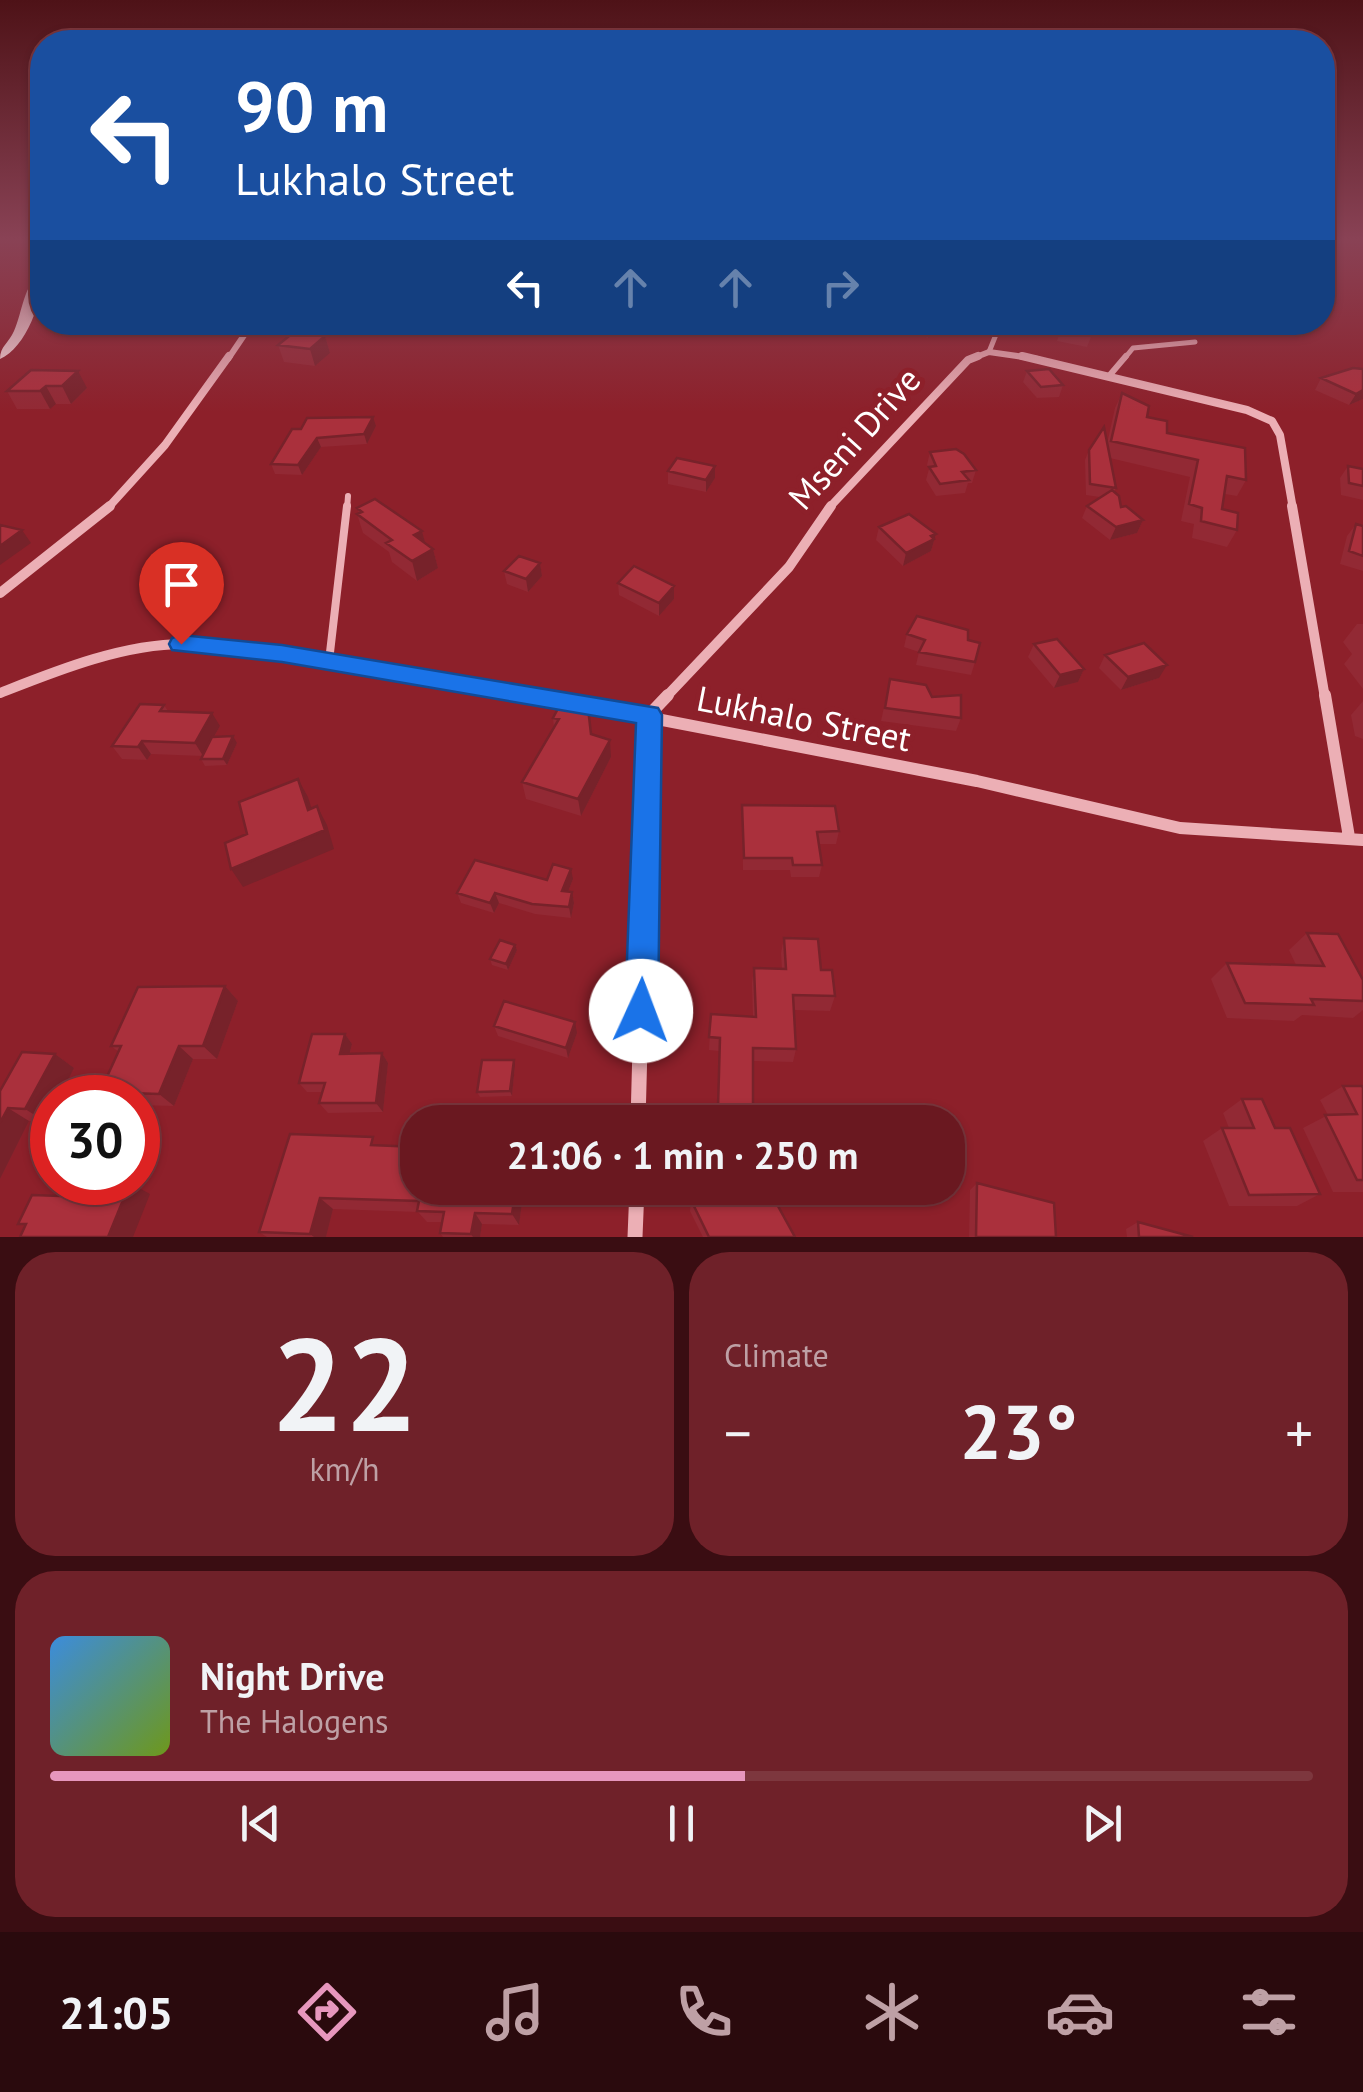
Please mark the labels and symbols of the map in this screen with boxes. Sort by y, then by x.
street label: Mseni Drive [778,357,930,519]
pin [139,542,224,645]
street label: Lukhalo Street [693,675,915,761]
position arrow [589,959,693,1063]
speed limit sign: 30 [30,1075,160,1205]

